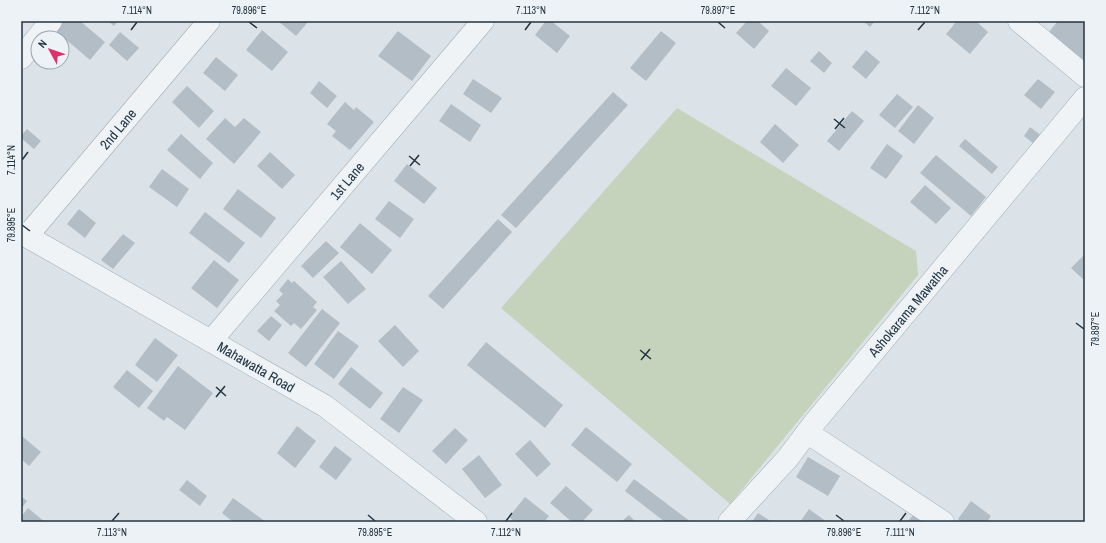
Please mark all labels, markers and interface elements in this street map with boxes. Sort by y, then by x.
text: 7.114°N [122,4,152,17]
text: 79.896°E [232,4,266,17]
text: 7.113°N [516,4,546,17]
text: 79.897°E [701,4,735,17]
text: 7.112°N [910,4,940,17]
north arrow [30,30,70,70]
text: N [35,37,50,51]
street label: 2nd Lane [96,105,140,153]
text: 7.114°N [5,145,18,175]
street label: 1st Lane [326,158,368,204]
text: 79.895°E [5,208,18,242]
street label: Ashokarama Mawatha [864,261,952,361]
text: 79.897°E [1089,312,1102,346]
street label: Mahawatta Road [214,338,298,396]
text: 7.113°N [97,526,127,539]
text: 79.895°E [358,526,392,539]
text: 7.112°N [491,526,521,539]
text: 79.896°E [827,526,861,539]
text: 7.111°N [885,526,915,539]

